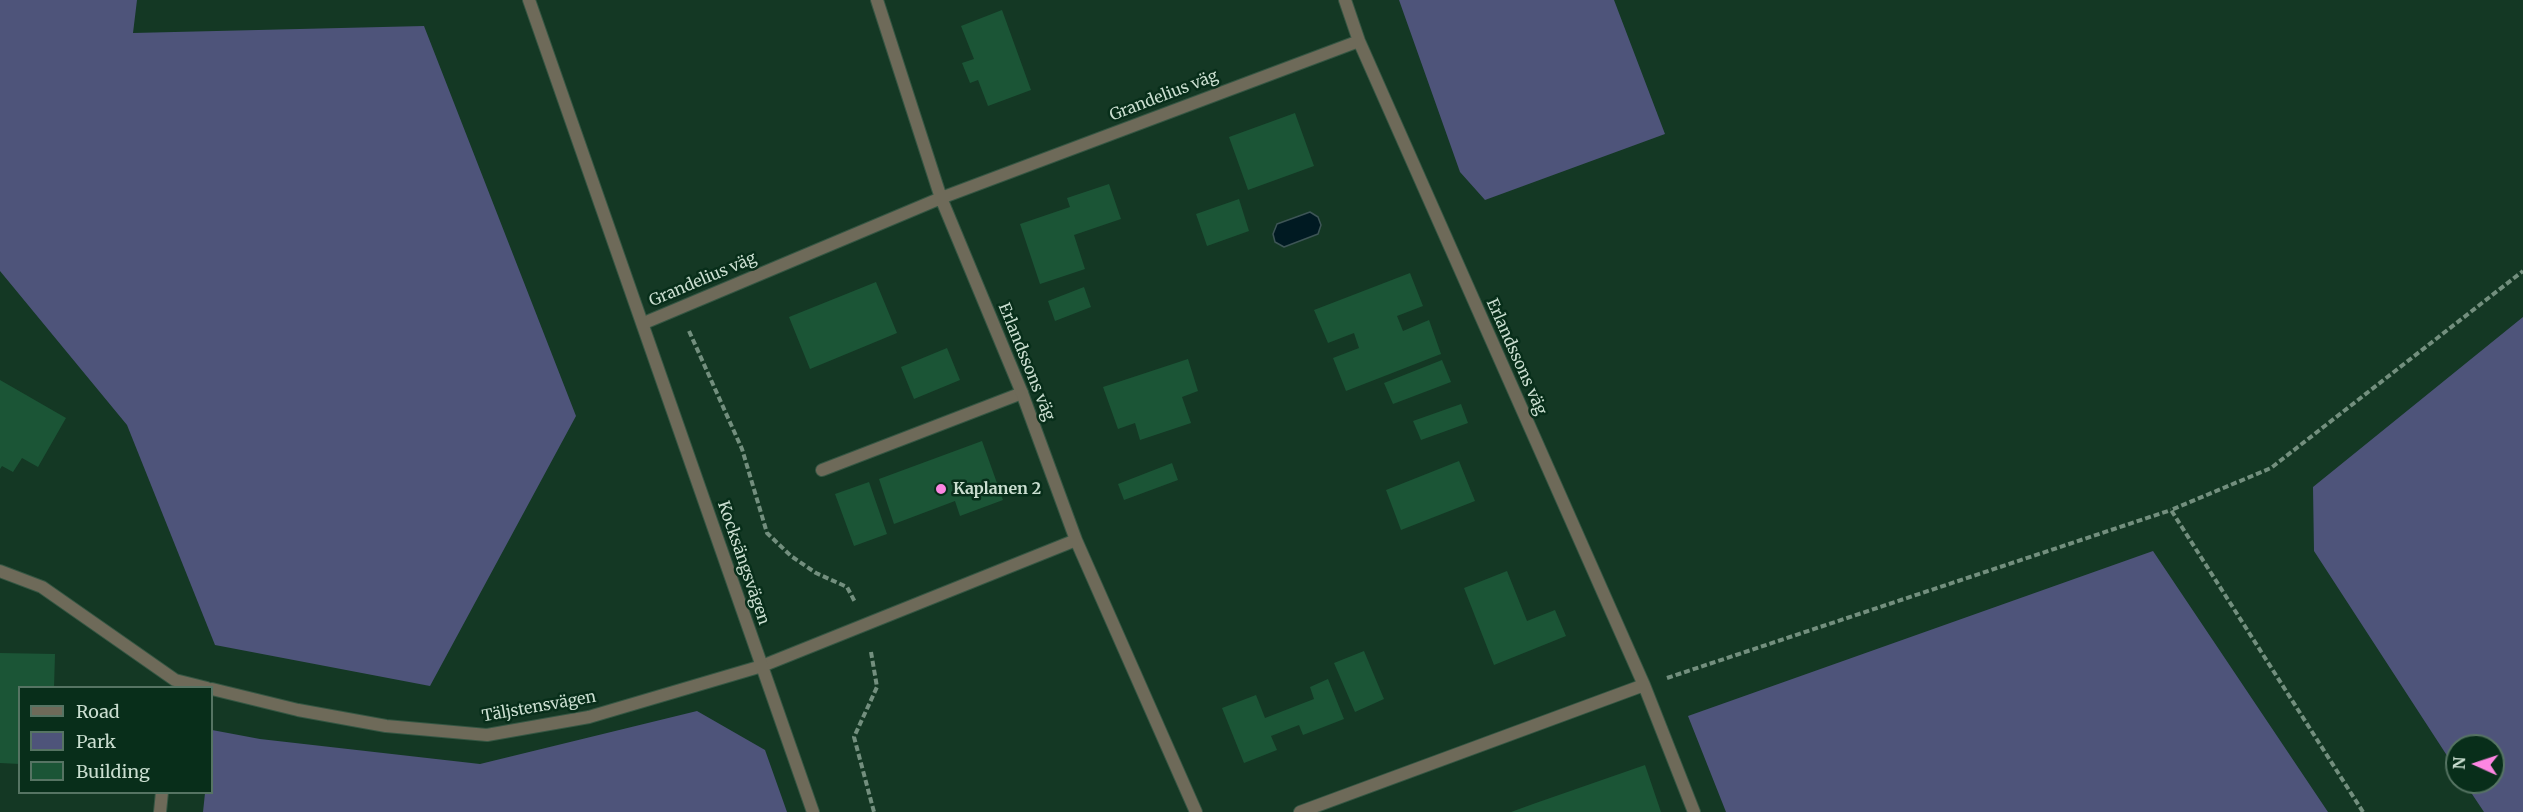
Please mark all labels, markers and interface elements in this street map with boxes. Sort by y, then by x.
street label: Grandelius väg [1107,67,1221,125]
street label: Grandelius väg [647,249,759,311]
street label: Erlandssons väg [1482,296,1550,418]
street label: Erlandssons väg [994,300,1058,424]
place label: Kaplanen 2 [953,479,1041,499]
marker: Kaplanen 2 [934,482,948,496]
street label: Kocksängsvägen [713,499,773,627]
legend [18,686,213,794]
street label: Täljstensvägen [480,688,598,726]
text: Road [76,700,120,723]
text: Park [76,730,116,753]
north arrow [2445,734,2505,794]
text: N [2449,756,2469,770]
text: Building [76,760,150,783]

